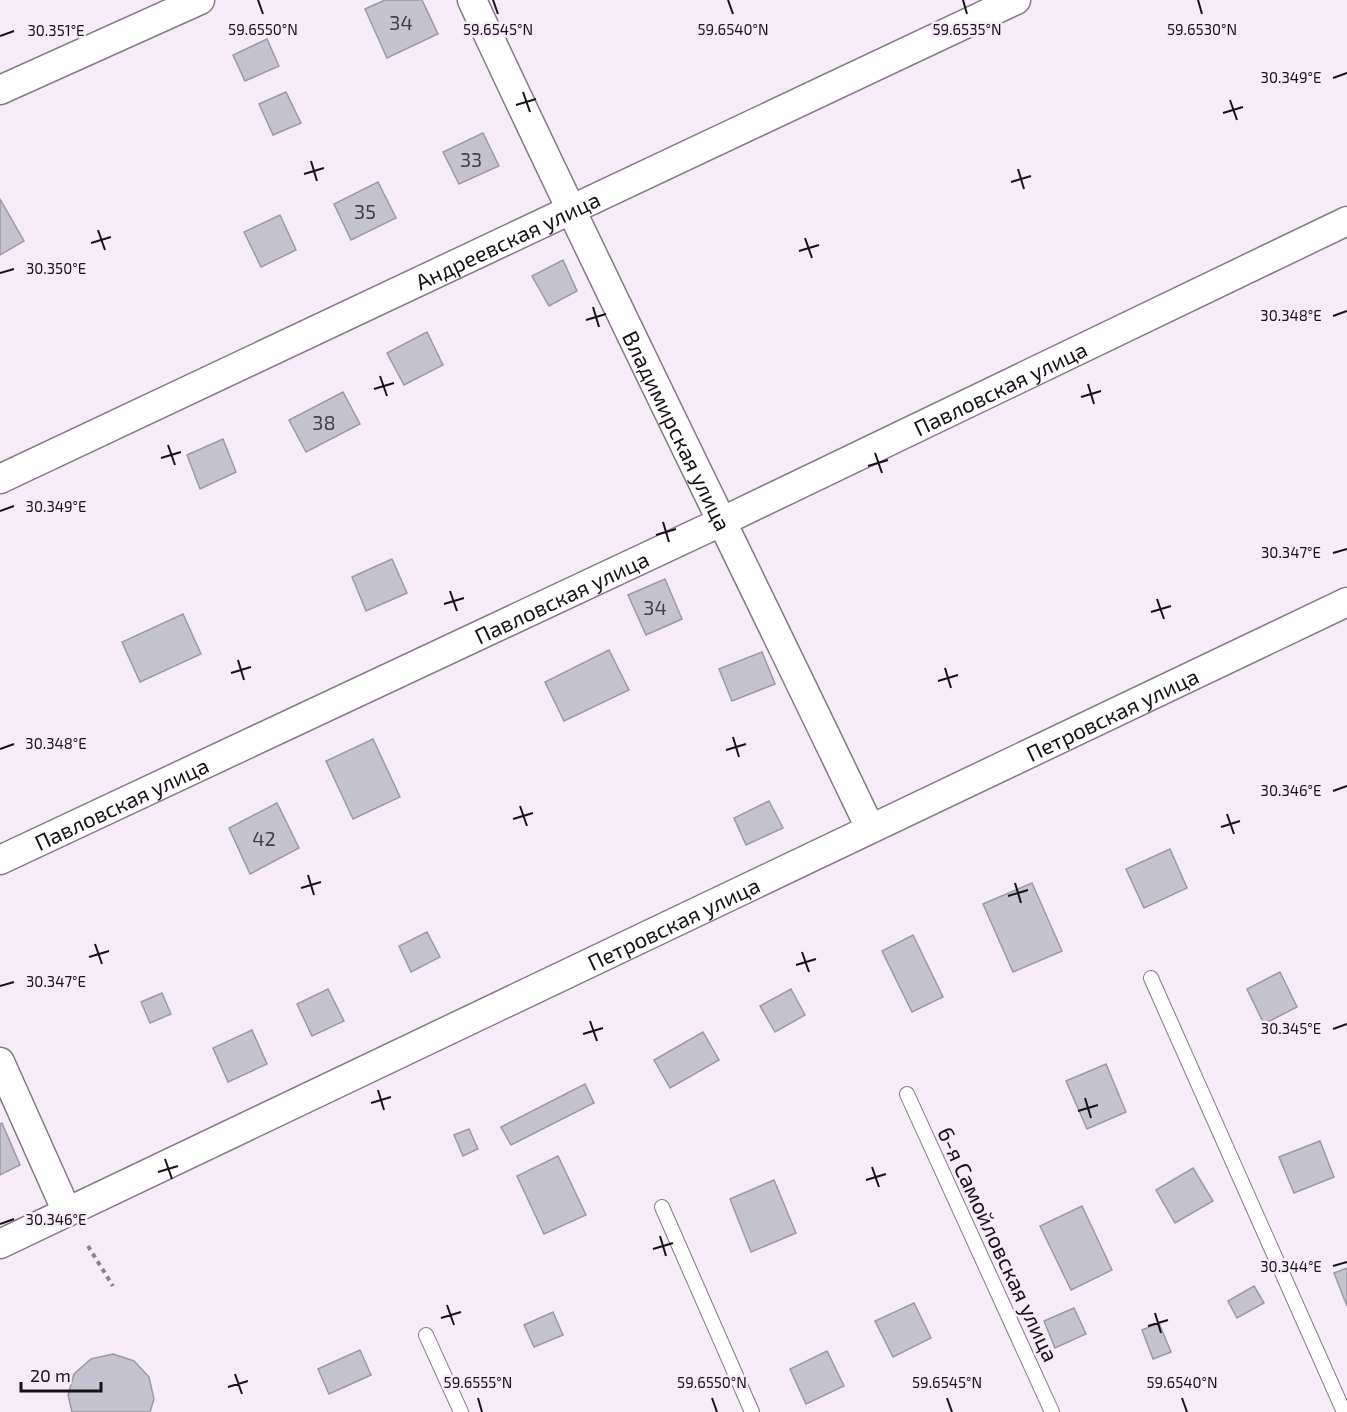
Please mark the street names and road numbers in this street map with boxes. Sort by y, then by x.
street label: Андреевская улица [411,185,604,294]
street label: Владимирская улица [618,326,737,535]
street label: Павловская улица [909,335,1091,441]
street label: Павловская улица [470,545,653,649]
street label: Петровская улица [1022,662,1202,766]
street label: Павловская улица [30,751,213,855]
street label: Петровская улица [583,871,764,975]
street label: 6-я Самойловская улица [932,1122,1065,1366]

